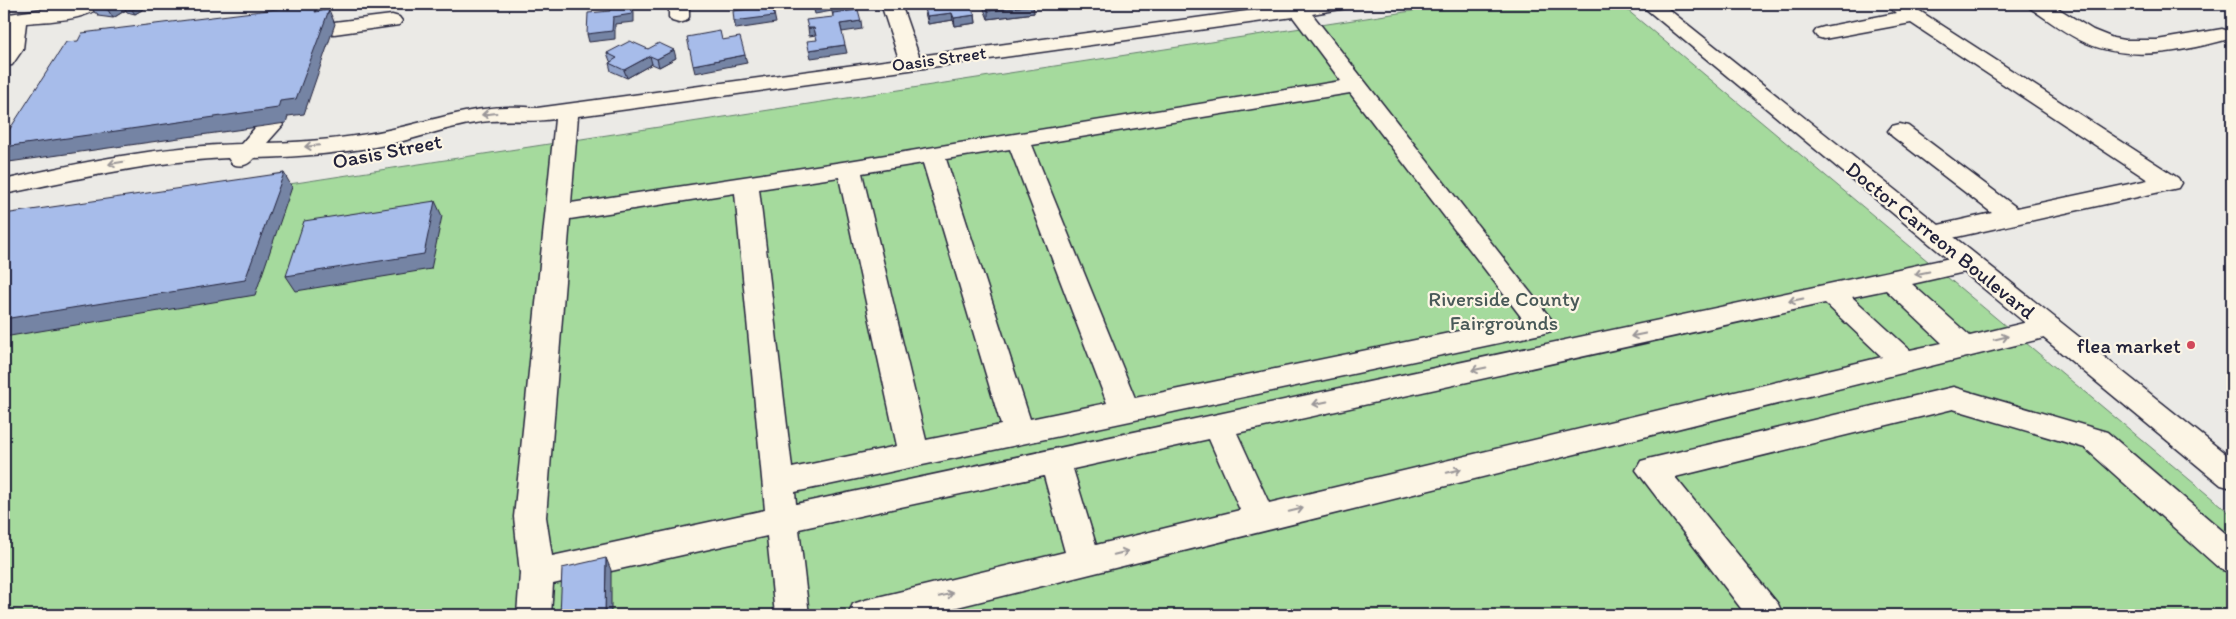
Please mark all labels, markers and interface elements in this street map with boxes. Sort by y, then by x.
street label: Oasis Street [890,41,988,77]
one-way arrow [481,109,497,119]
street label: Oasis Street [330,128,444,174]
one-way arrow [305,141,321,151]
street label: Doctor Carreon Boulevard [1841,156,2041,324]
one-way arrow [108,158,124,168]
one-way arrow [1914,269,1930,278]
park label: Riverside County Fairgrounds [1428,286,1580,335]
one-way arrow [1789,296,1805,305]
one-way arrow [1630,330,1646,340]
one-way arrow [1993,333,2009,342]
place label: flea market [2076,333,2181,358]
marker: flea market [2185,339,2197,351]
one-way arrow [1471,365,1487,374]
one-way arrow [1312,399,1328,408]
one-way arrow [1445,466,1461,476]
one-way arrow [1288,505,1304,514]
one-way arrow [1113,548,1129,557]
one-way arrow [938,590,954,600]

